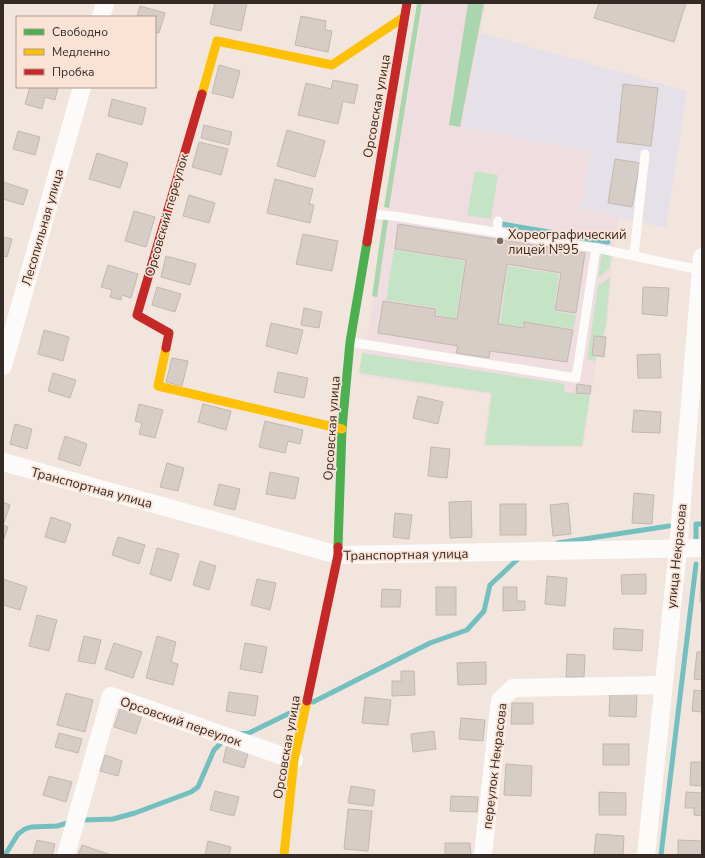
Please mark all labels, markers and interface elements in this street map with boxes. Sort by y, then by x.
legend [16,16,156,88]
text: Свободно [52,24,108,40]
text: Медленно [52,44,110,60]
street label: Орсовская улица [359,53,395,159]
text: Пробка [52,64,95,80]
street label: Орсовский переулок [141,152,193,279]
street label: Лесопильная улица [18,167,68,288]
place label: Хореографический лицей №95 [508,226,627,259]
marker: Хореографический лицей №95 [495,236,505,246]
street label: Орсовская улица [319,375,345,481]
street label: Транспортная улица [29,463,154,513]
street label: улица Некрасова [663,503,691,610]
street label: Транспортная улица [343,545,469,565]
street label: Орсовский переулок [118,693,244,751]
street label: Орсовская улица [269,694,305,800]
street label: переулок Некрасова [478,702,512,830]

